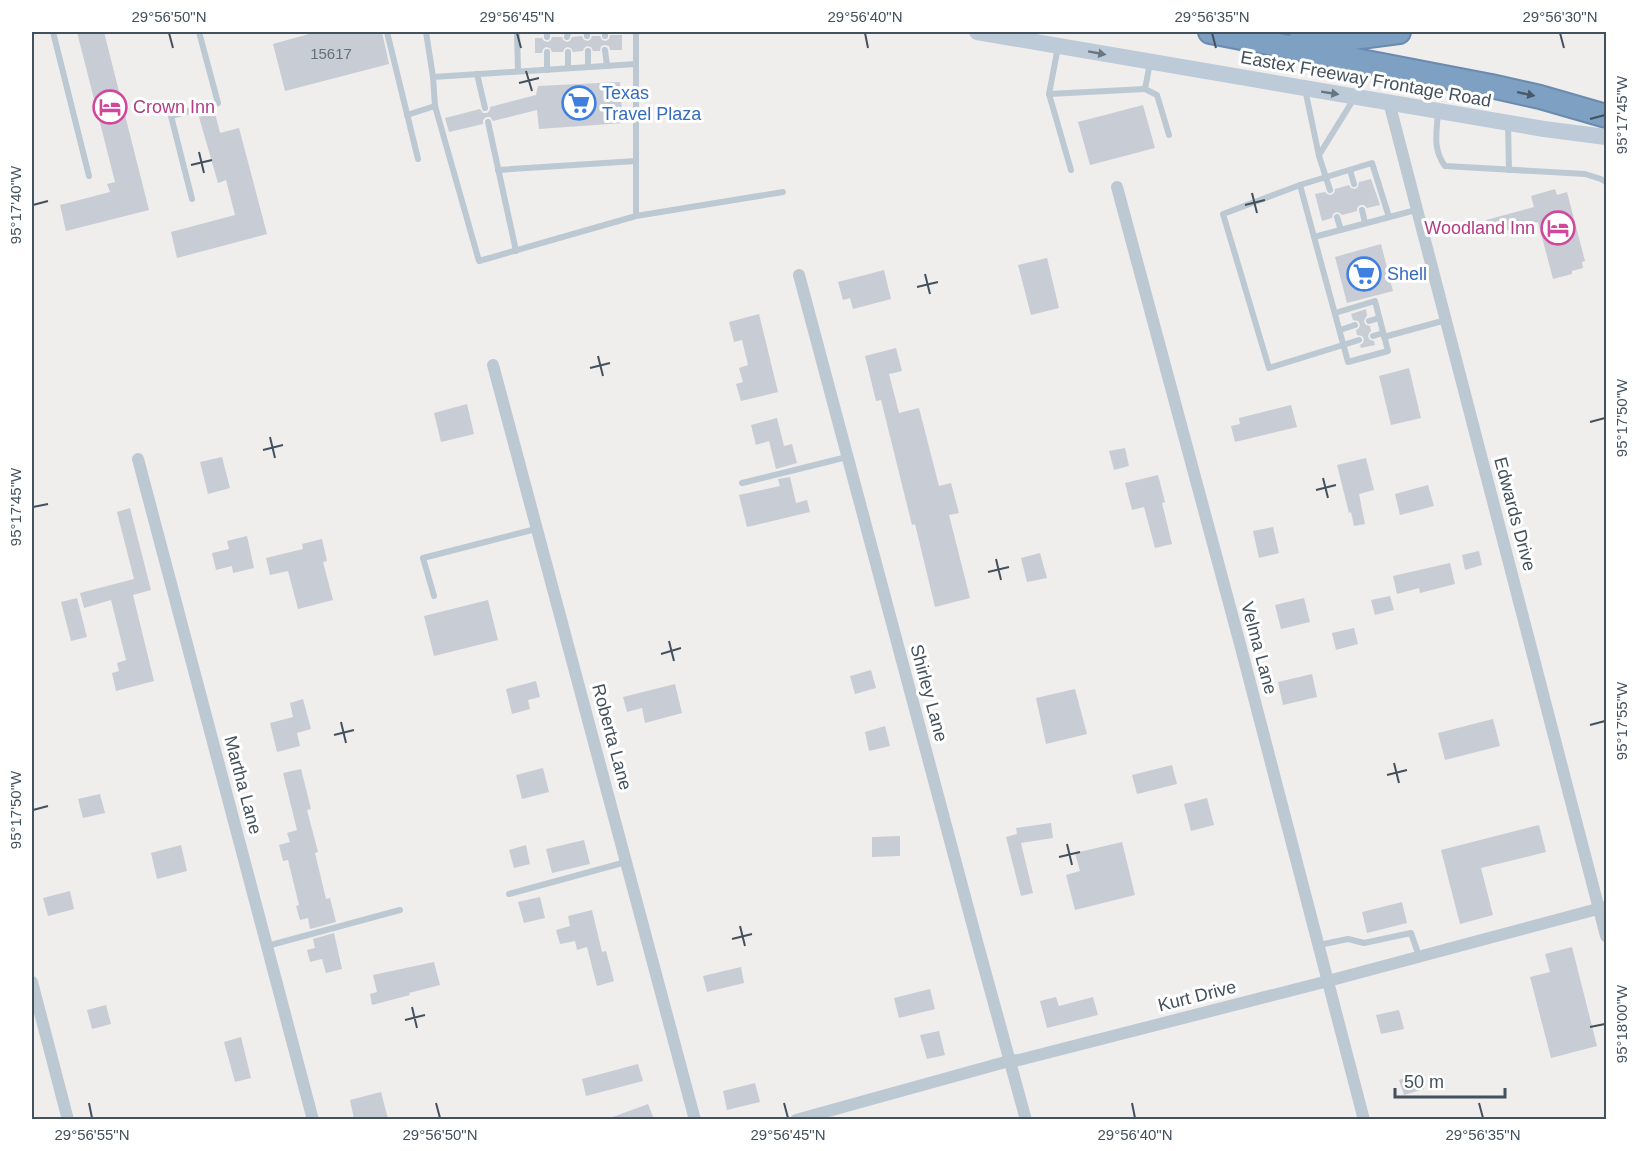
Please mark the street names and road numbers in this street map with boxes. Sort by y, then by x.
street label: Eastex Freeway Frontage Road [1239,47,1493,111]
street label: Edwards Drive [1490,455,1540,573]
street label: Velma Lane [1237,599,1281,697]
street label: Shirley Lane [906,642,952,744]
street label: Roberta Lane [588,682,636,792]
street label: Martha Lane [220,734,266,836]
street label: Kurt Drive [1156,977,1238,1015]

